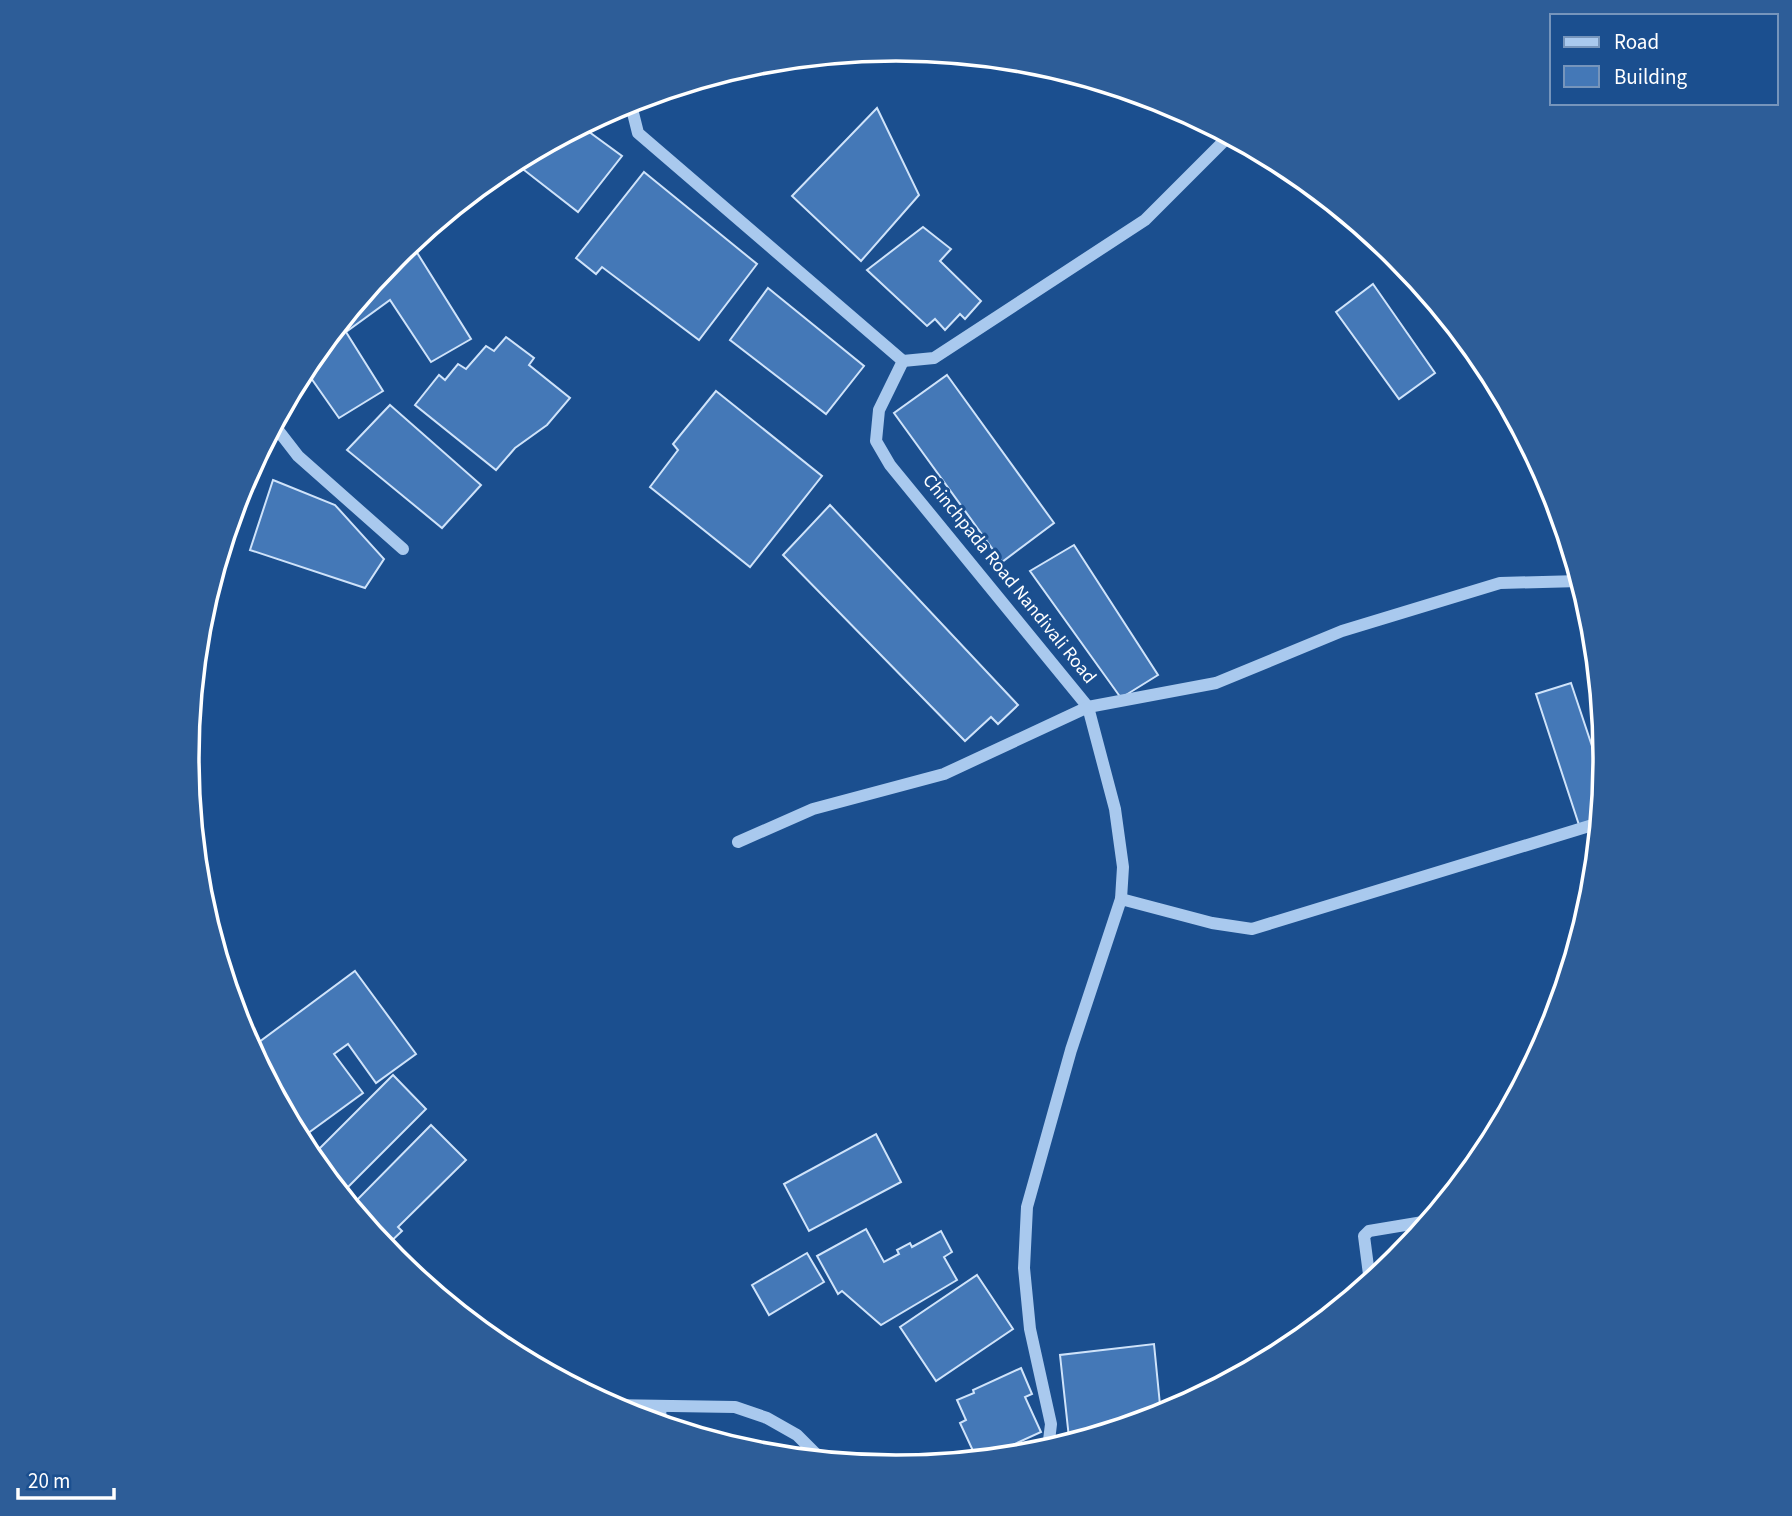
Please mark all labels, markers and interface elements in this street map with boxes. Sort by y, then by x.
legend [1550,14,1778,105]
text: Road [1614,27,1659,57]
text: Building [1614,62,1688,92]
street label: Chinchpada Road Nandivali Road [916,468,1102,690]
scale bar [18,1456,114,1500]
text: 20 m [28,1466,70,1496]

